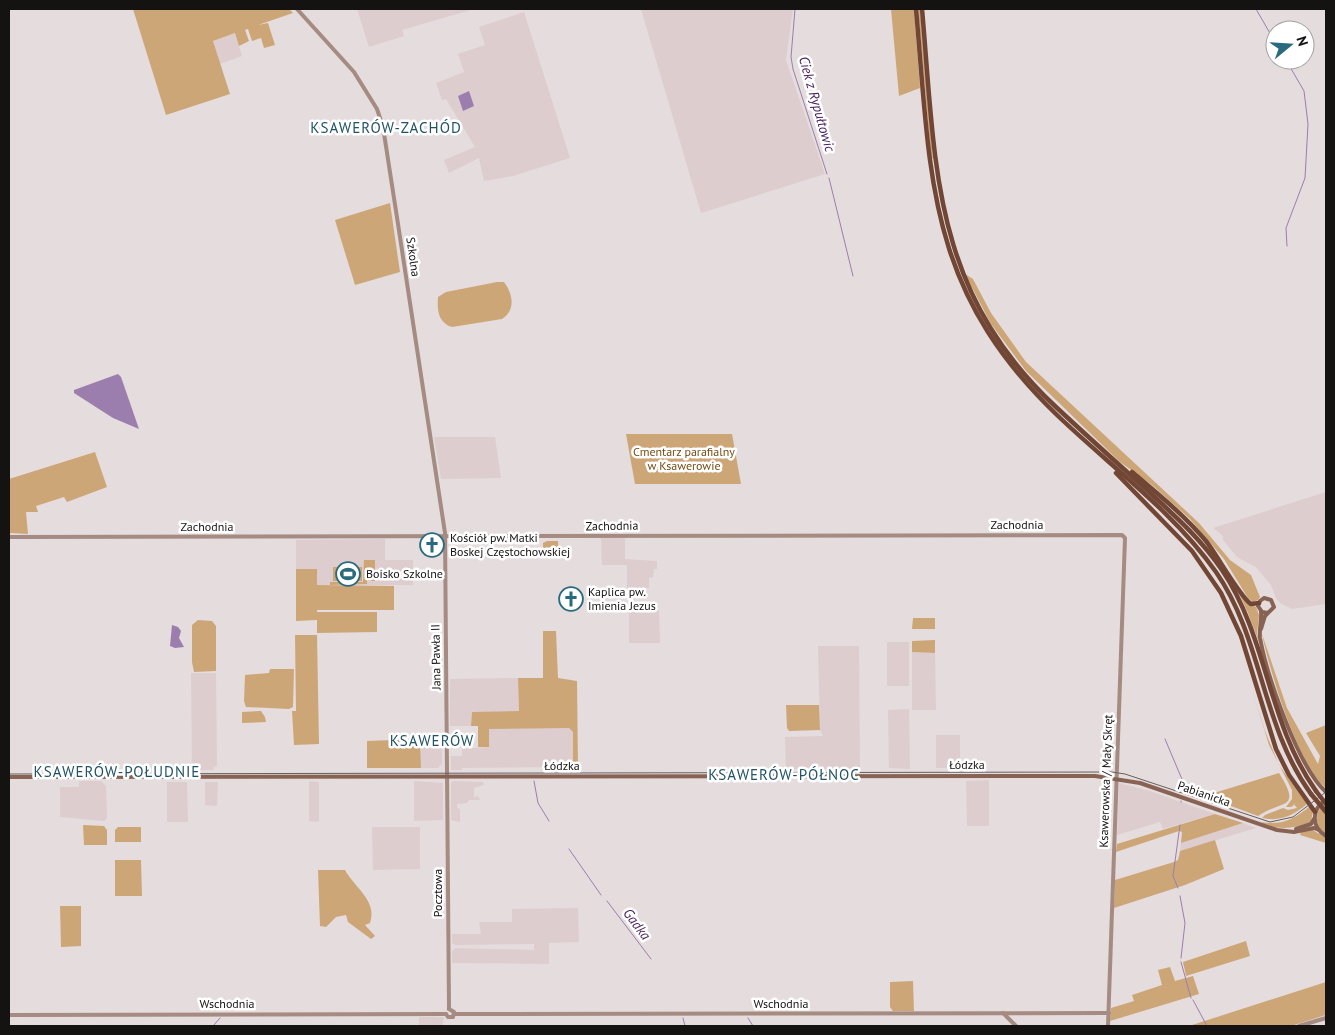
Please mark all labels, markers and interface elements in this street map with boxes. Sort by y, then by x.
north arrow [1265,20,1315,70]
text: N [1292,34,1312,48]
water label: Ciek z Rypułtowic [795,54,840,155]
district label: KSAWERÓW-ZACHÓD [310,118,462,137]
street label: Szkolna [403,236,424,278]
park label: Cmentarz parafialny w Ksawerowie [633,444,735,473]
street label: Zachodnia [991,517,1043,532]
street label: Zachodnia [585,518,639,533]
street label: Zachodnia [181,519,233,534]
place label: Kościół pw. Matki Boskej Częstochowskiej [450,530,570,559]
church icon: Kościół pw. Matki Boskej Częstochowskiej [419,532,445,558]
sports icon: Boisko Szkolne [335,561,361,587]
place label: Boisko Szkolne [366,566,443,581]
place label: Kaplica pw. Imienia Jezus [588,584,656,613]
church icon: Kaplica pw. Imienia Jezus [558,586,584,612]
street label: Jana Pawła II [427,624,444,691]
street label: Ksawerowska / Mały Skręt [1096,714,1115,848]
district label: KSAWERÓW [390,731,474,750]
street label: Łódzka [949,757,985,772]
street label: Łódzka [544,758,580,773]
district label: KSAWERÓW-POŁUDNIE [34,762,200,781]
district label: KSAWERÓW-PÓŁNOC [708,765,860,784]
street label: Pabianicka [1176,778,1233,810]
street label: Pocztowa [430,869,445,917]
water label: Gadka [619,905,655,943]
street label: Wschodnia [199,996,255,1011]
street label: Wschodnia [753,996,809,1011]

